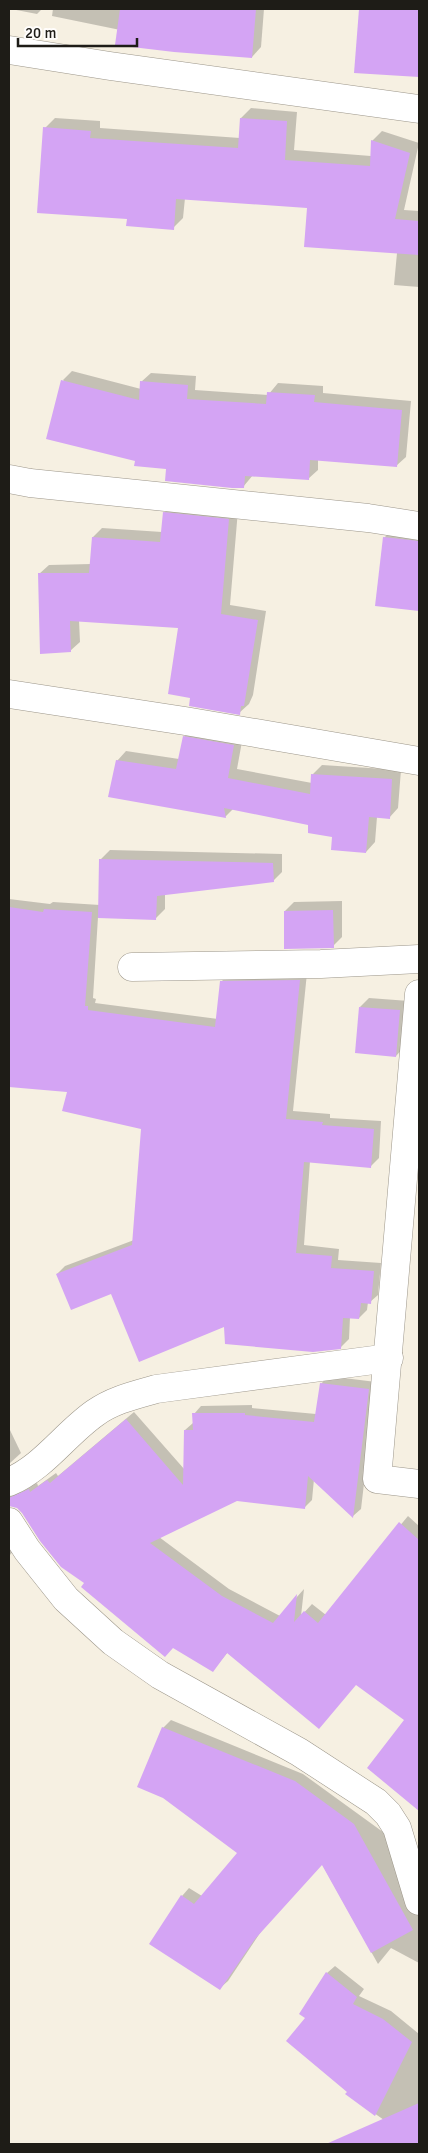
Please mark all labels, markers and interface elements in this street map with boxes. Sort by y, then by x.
scale bar [18,15,136,47]
text: 20 m [25,24,56,42]

